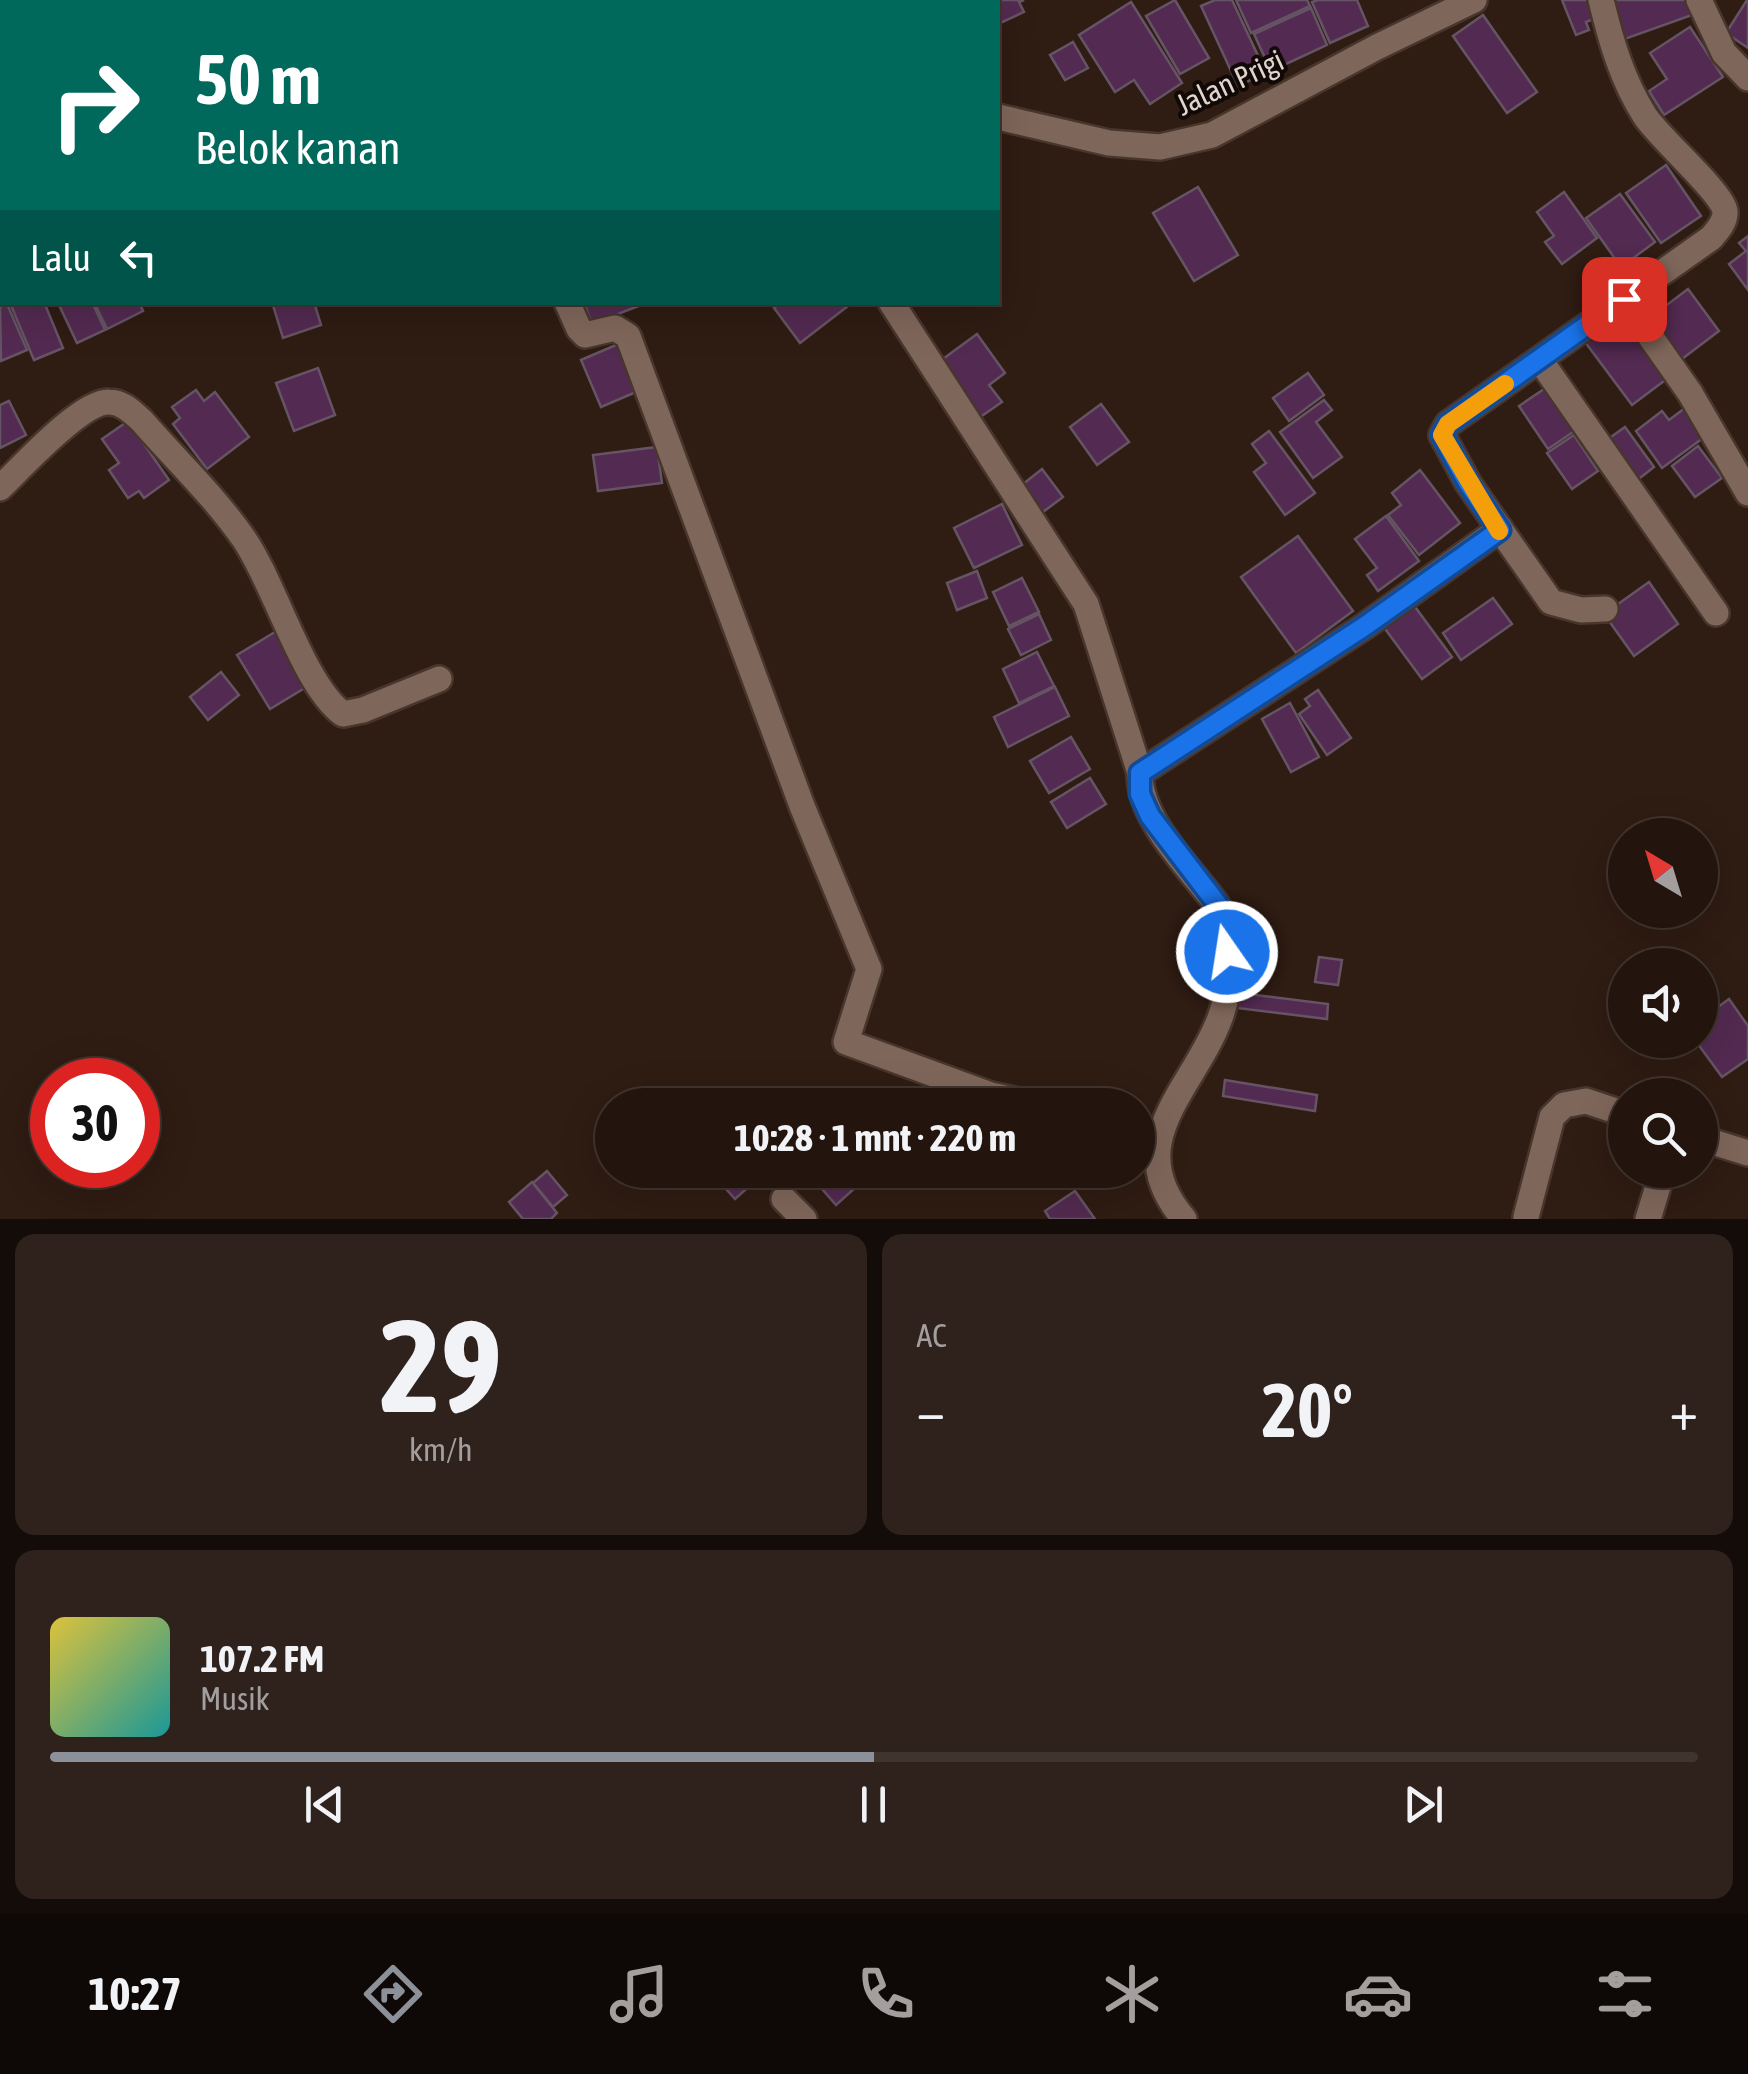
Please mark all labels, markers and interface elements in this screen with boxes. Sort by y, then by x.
text: 50 m [195,39,321,119]
icon: right [30,40,160,170]
street label: Jalan Prigi [1171,43,1289,122]
text: Belok kanan [195,122,401,174]
icon: left [111,230,166,285]
text: Lalu [30,236,91,279]
pin [1582,257,1667,342]
icon: arrive [1597,272,1652,327]
north arrow [1608,818,1718,928]
map controls [1608,818,1718,1188]
position arrow [1175,900,1279,1004]
button: sound [1608,948,1718,1058]
speed limit sign: 30 [30,1058,160,1188]
button: search [1608,1078,1718,1188]
text: 10:28 · 1 mnt · 220 m [734,1116,1016,1159]
text: 29 [380,1291,502,1440]
text: AC [917,1317,947,1354]
text: 20° [1262,1367,1353,1453]
text: − [917,1379,945,1442]
text: + [1669,1379,1698,1442]
text: km/h [409,1431,472,1468]
text: 107.2 FM [200,1637,324,1680]
text: Musik [200,1680,270,1717]
icon: previous [297,1777,352,1832]
icon: pause [846,1777,901,1832]
icon: next [1396,1777,1451,1832]
icon: directions [358,1959,428,2029]
icon: music [604,1959,674,2029]
icon: phone [851,1959,921,2029]
icon: climate [1097,1959,1167,2029]
icon: car [1343,1959,1413,2029]
icon: filters [1590,1959,1660,2029]
text: 10:27 [88,1968,182,2020]

